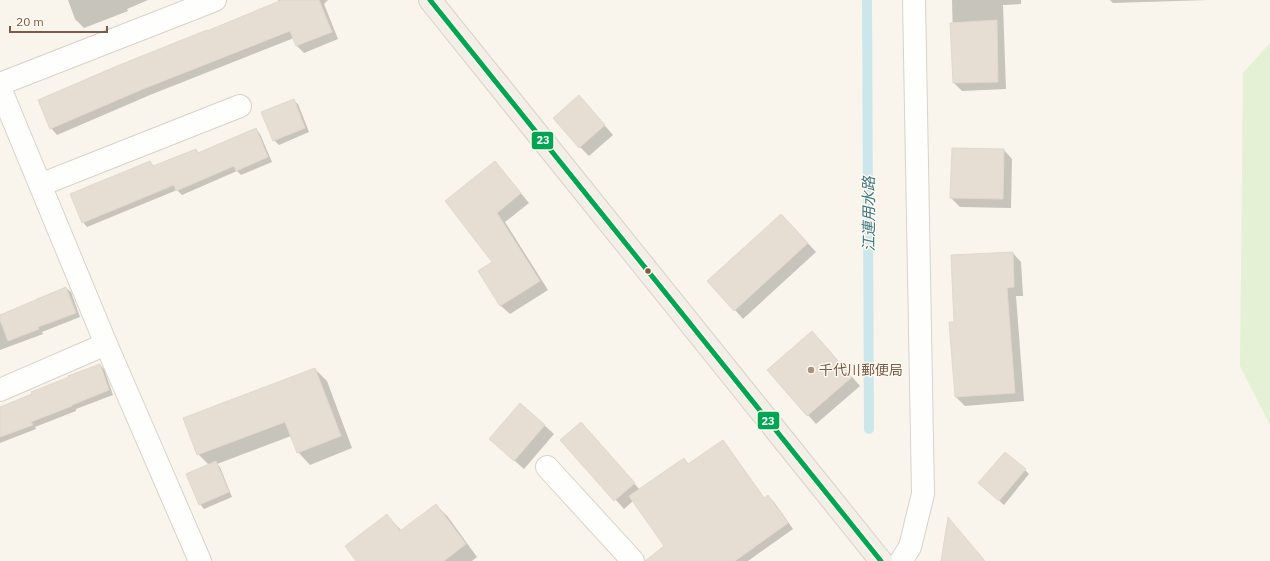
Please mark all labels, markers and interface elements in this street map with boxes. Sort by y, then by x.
scale bar [10,8,107,34]
text: 20 m [16,14,44,29]
line badge: 23 [531,131,554,150]
text: 23 [536,133,550,147]
water label: 江連用水路 [859,175,878,252]
unlabelled marker [643,266,653,276]
place label: 千代川郵便局 [819,361,903,379]
marker: 千代川郵便局 [806,365,816,375]
line badge: 23 [757,411,780,430]
text: 23 [761,414,775,428]

